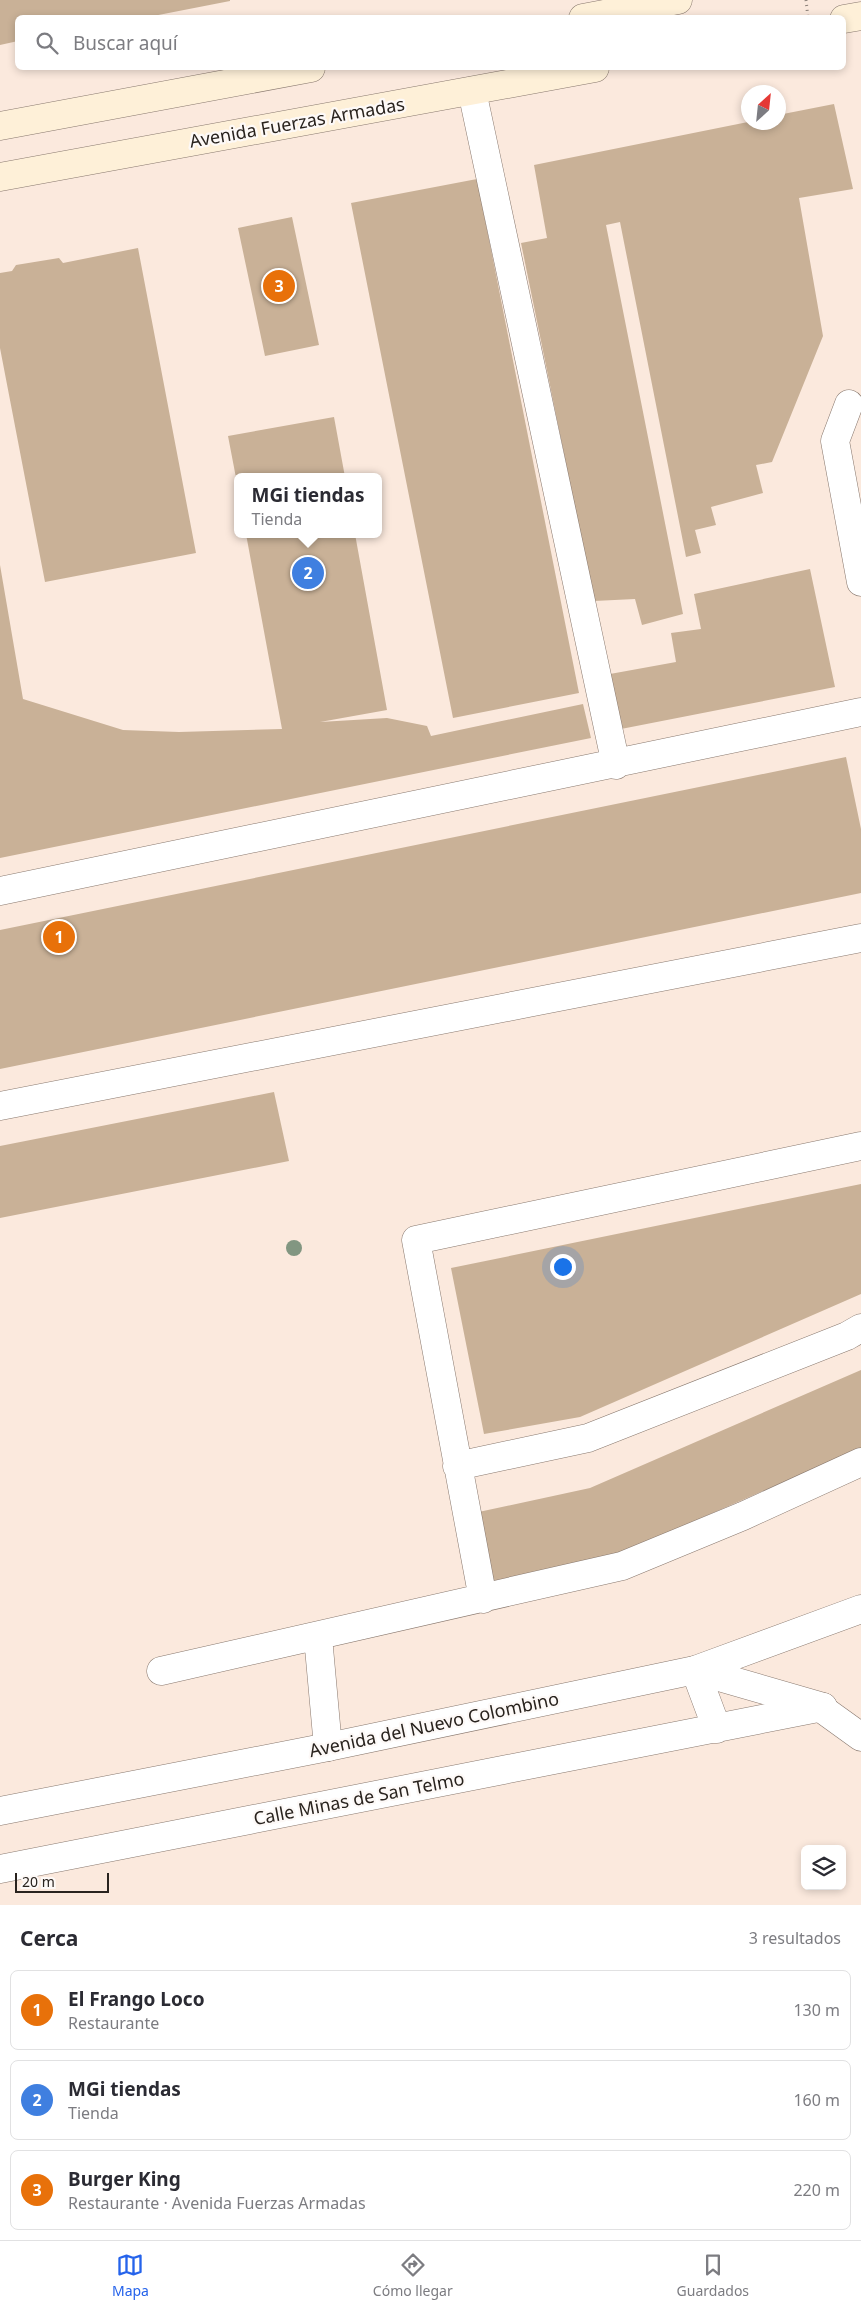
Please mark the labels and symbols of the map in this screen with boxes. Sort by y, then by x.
north arrow [741,85,786,130]
street label: Avenida Fuerzas Armadas [187,91,406,153]
pin: 3 [263,267,295,305]
pin: 2 [292,554,324,592]
pin: 1 [43,918,75,956]
your location [550,1254,576,1280]
street label: Avenida del Nuevo Colombino [307,1686,561,1762]
street label: Calle Minas de San Telmo [251,1766,466,1830]
scale bar [15,1870,109,1893]

